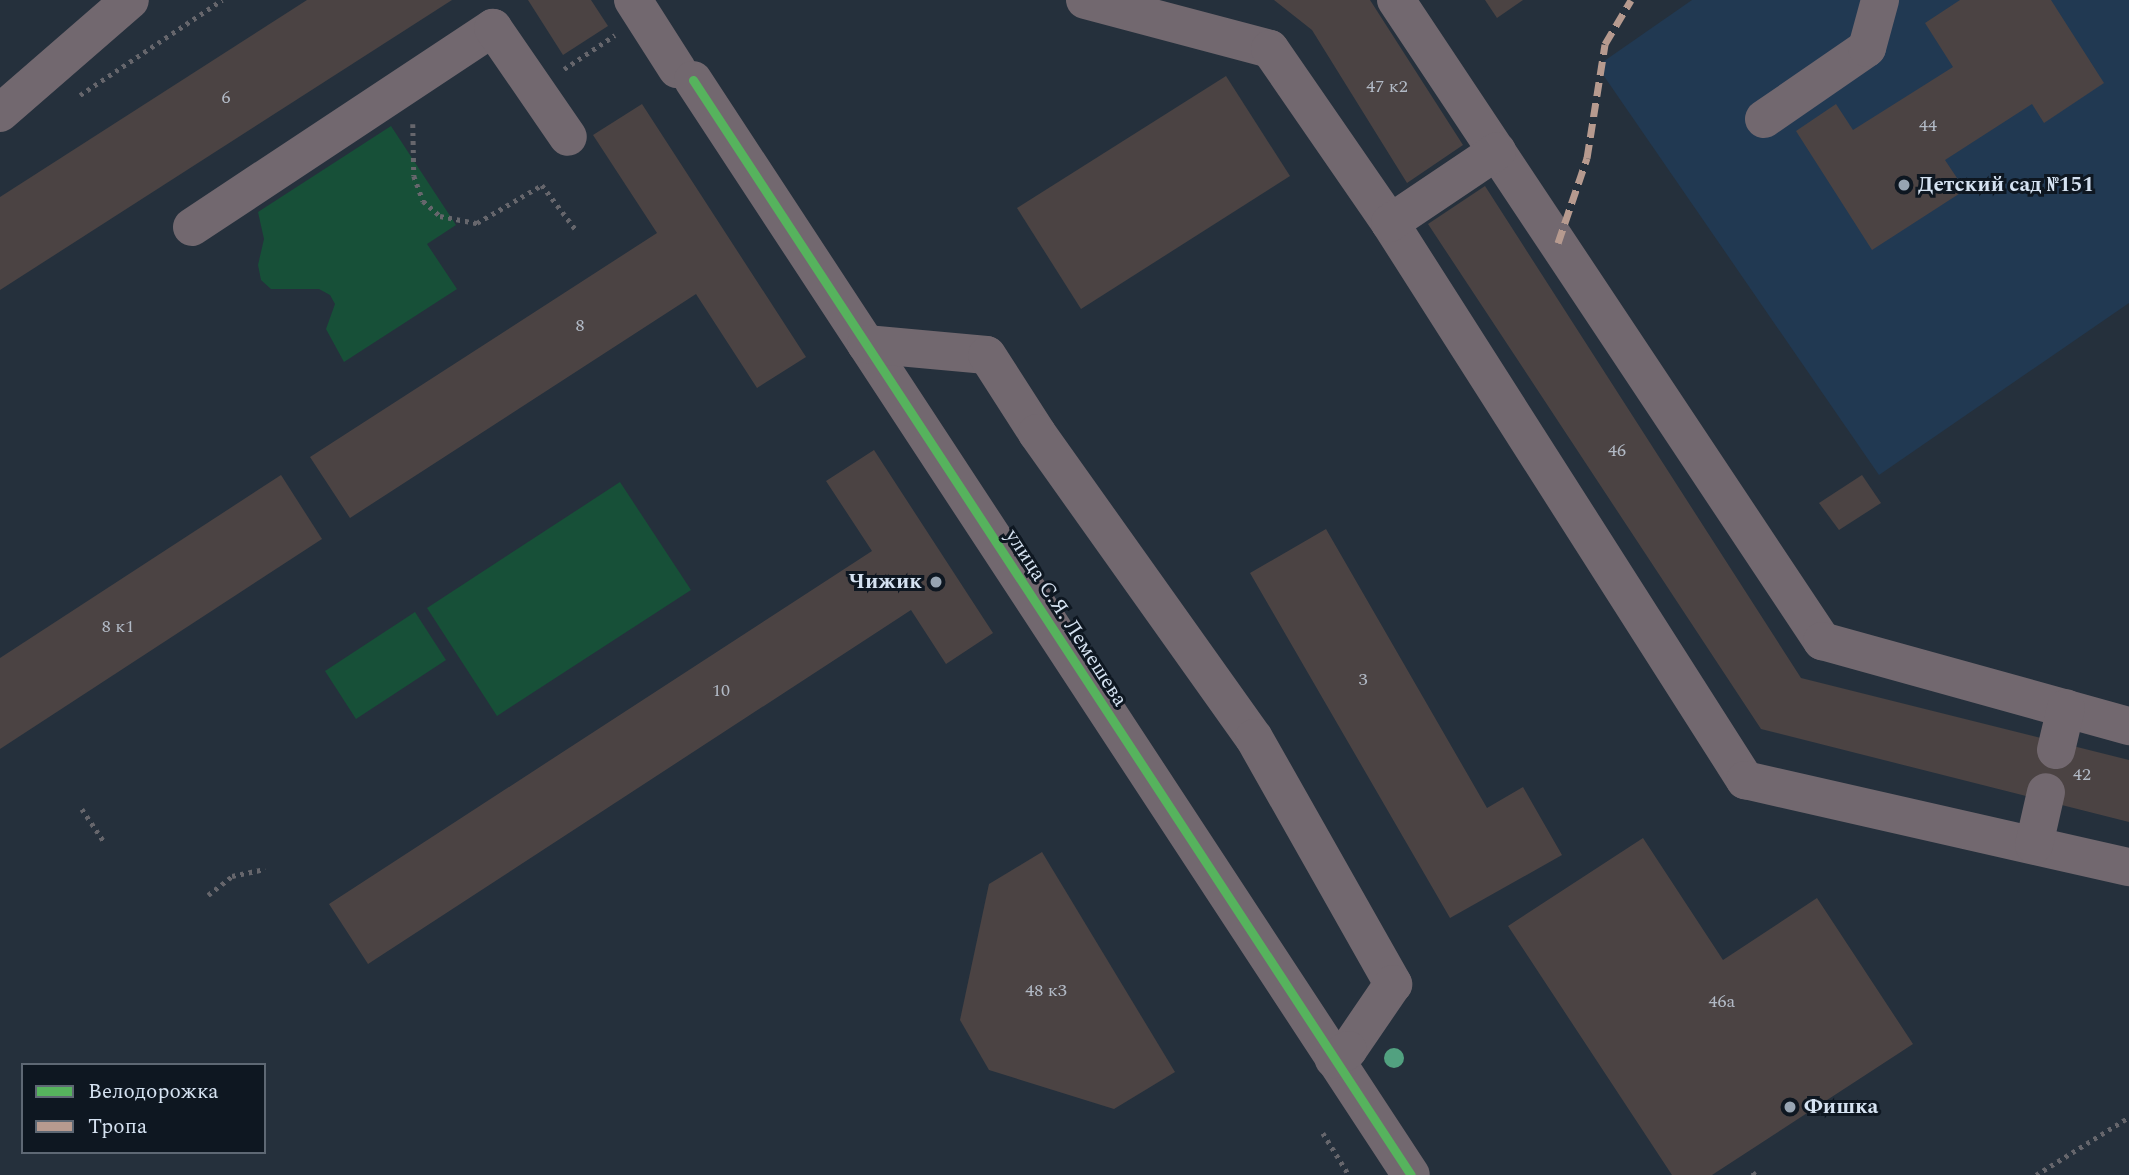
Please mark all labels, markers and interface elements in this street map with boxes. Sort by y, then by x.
house number: 47 к2 [1366,76,1408,98]
house number: 6 [222,87,230,109]
house number: 44 [1919,115,1937,137]
place label: Детский сад №151 [1918,172,2094,198]
marker: Детский сад №151 [1896,177,1912,193]
house number: 8 [576,315,584,337]
house number: 46 [1608,440,1626,462]
street label: улица С.Я. Лемешева [999,525,1133,711]
place label: Чижик [849,569,922,595]
marker: Чижик [928,574,944,590]
house number: 8 к1 [102,616,134,638]
house number: 3 [1359,669,1367,691]
house number: 10 [712,680,730,702]
house number: 42 [2073,764,2091,786]
house number: 48 к3 [1025,980,1067,1002]
house number: 46а [1709,991,1735,1013]
legend [21,1063,266,1154]
text: Велодорожка [88,1076,219,1108]
place label: Фишка [1804,1094,1878,1120]
marker: Фишка [1782,1099,1798,1115]
text: Тропа [88,1111,147,1143]

